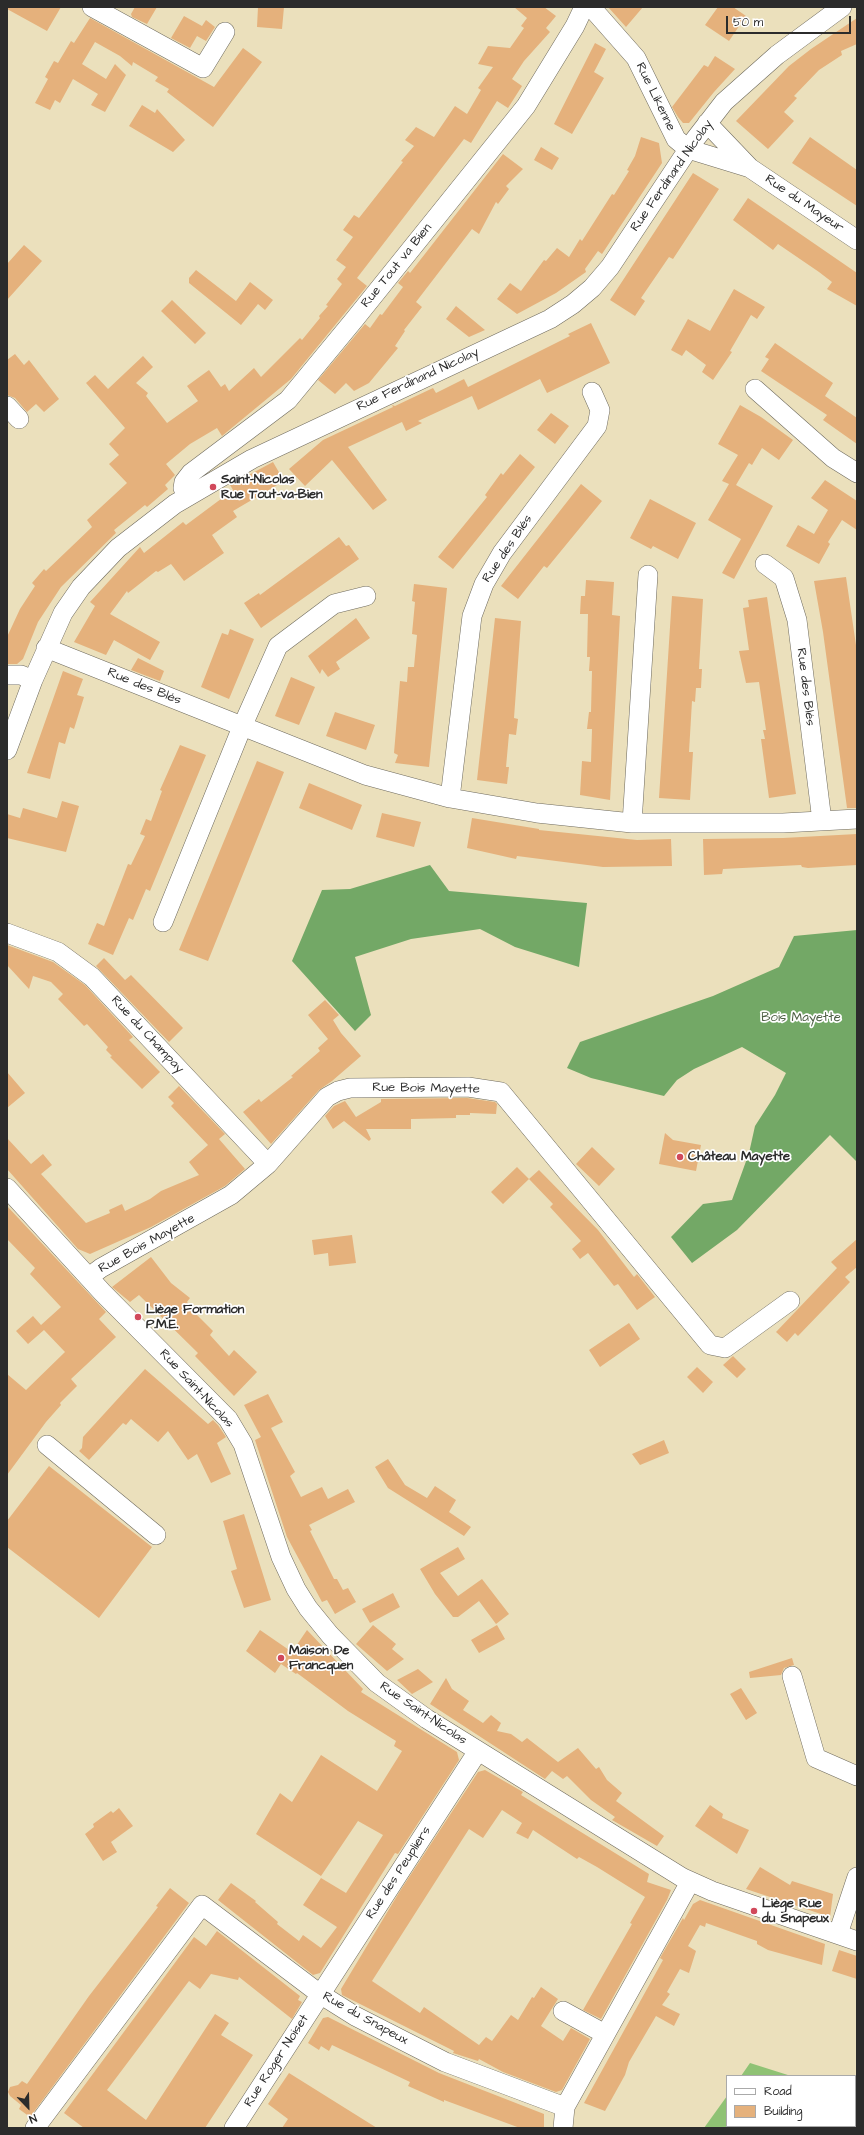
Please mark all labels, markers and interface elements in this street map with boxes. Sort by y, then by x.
scale bar [728,8,853,34]
text: 50 m [733,14,763,31]
street label: Rue Likenne [632,60,678,134]
street label: Rue Ferdinand Nicolay [628,117,716,235]
street label: Rue du Mayeur [762,172,846,236]
street label: Rue Tout va Bien [358,221,436,311]
street label: Rue Ferdinand Nicolay [354,345,482,415]
place label: Saint-Nicolas Rue Tout-va-Bien [221,472,323,503]
marker: Saint-Nicolas Rue Tout-va-Bien [208,482,218,492]
street label: Rue des Blés [480,512,536,586]
street label: Rue des Blés [792,647,818,727]
street label: Rue des Blés [105,665,183,709]
street label: Rue du Champay [107,993,187,1077]
park label: Bois Mayette [761,1010,841,1026]
street label: Rue Bois Mayette [372,1080,480,1098]
place label: Château Mayette [688,1149,790,1165]
marker: Château Mayette [675,1152,685,1162]
street label: Rue Bois Mayette [96,1211,198,1277]
place label: Liège Formation P.M.E. [146,1302,244,1333]
marker: Liège Formation P.M.E. [133,1312,143,1322]
street label: Rue Saint-Nicolas [156,1346,236,1432]
place label: Maison De Francquen [289,1643,353,1674]
marker: Maison De Francquen [276,1653,286,1663]
street label: Rue Saint-Nicolas [376,1679,470,1749]
street label: Rue des Peupliers [363,1824,435,1922]
place label: Liège Rue du Snapeux [762,1896,829,1927]
marker: Liège Rue du Snapeux [749,1906,759,1916]
street label: Rue du Snapeux [320,1989,410,2049]
street label: Rue Roger Noiset [241,2012,313,2110]
legend [726,2075,856,2127]
text: Road [764,2083,792,2100]
north arrow [8,2087,48,2127]
text: Building [764,2103,802,2120]
text: N [27,2110,39,2127]

